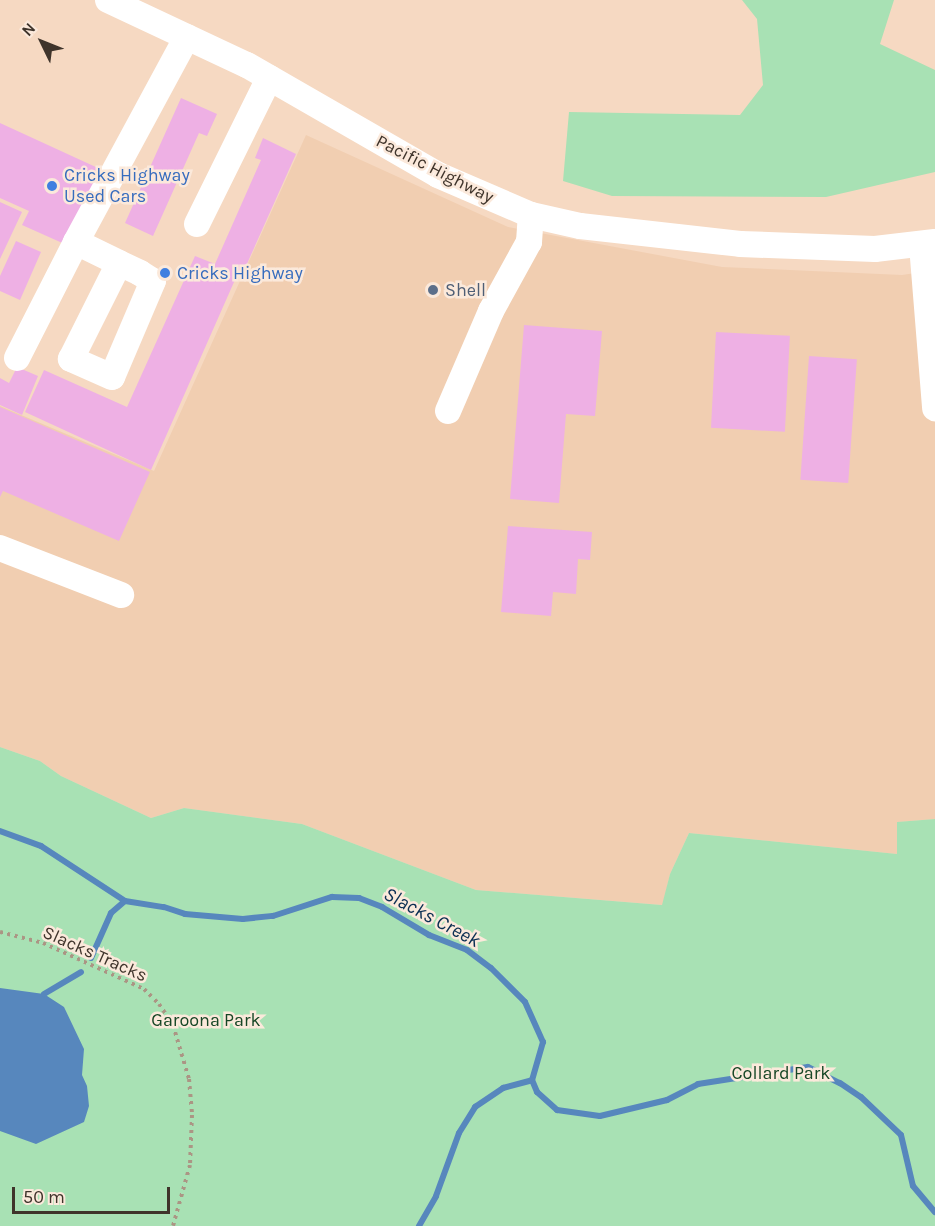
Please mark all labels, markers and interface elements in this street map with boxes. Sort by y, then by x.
north arrow [12,12,72,72]
text: N [18,19,39,40]
street label: Pacific Highway [372,130,498,208]
place label: Cricks Highway Used Cars [64,165,190,207]
marker: Cricks Highway Used Cars [45,179,59,193]
place label: Cricks Highway [177,262,303,284]
marker: Cricks Highway [158,266,172,280]
place label: Shell [445,279,486,301]
marker: Shell [426,283,440,297]
water label: Slacks Creek [380,882,484,952]
street label: Slacks Tracks [39,921,151,987]
park label: Garoona Park [151,1009,261,1031]
park label: Collard Park [732,1062,830,1084]
scale bar [15,1175,172,1213]
text: 50 m [23,1186,65,1208]

